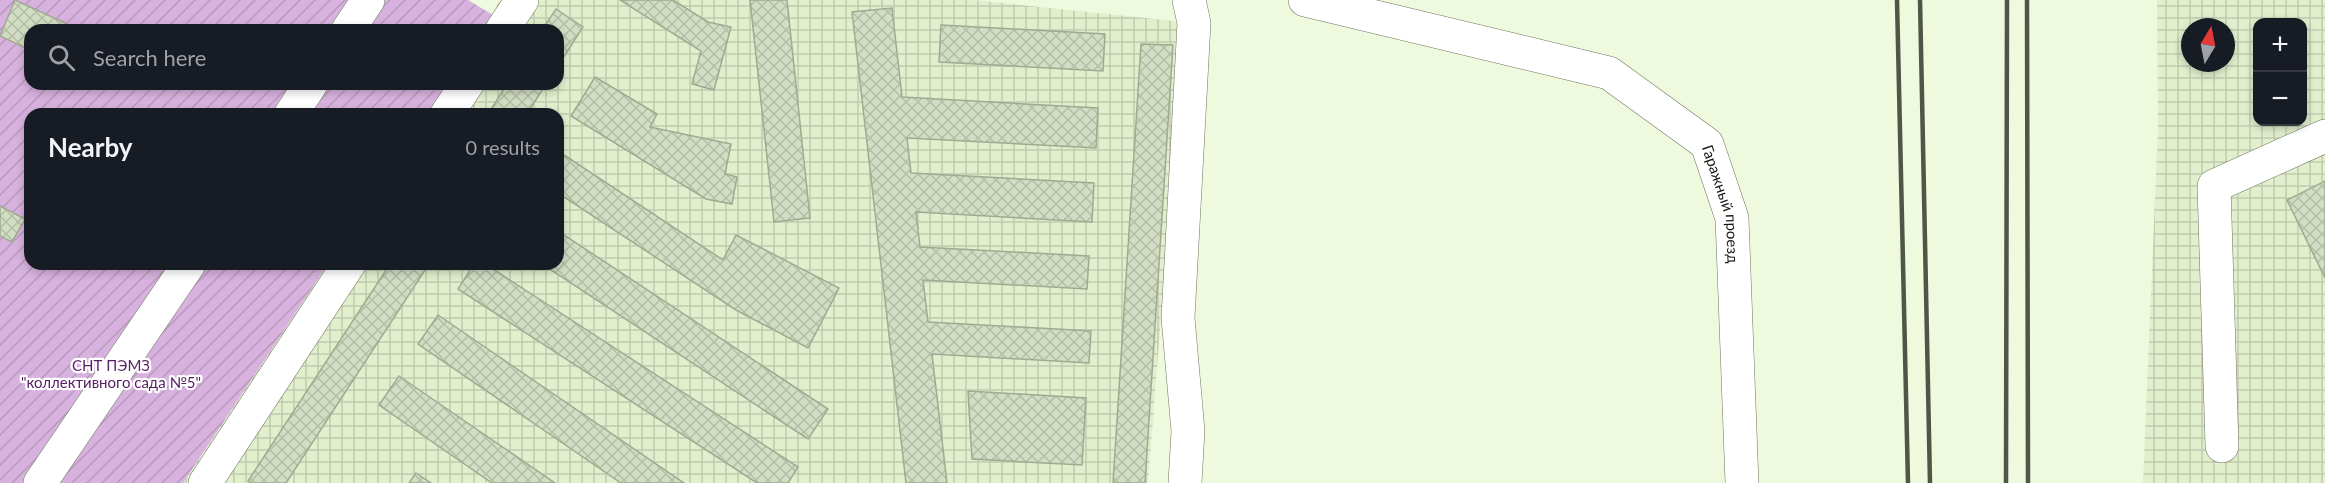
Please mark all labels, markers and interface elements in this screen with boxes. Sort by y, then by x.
north arrow [2181,18,2235,72]
map controls [2253,18,2307,126]
button: + [2253,18,2307,72]
search box [24,24,564,90]
icon: search [45,41,78,74]
text: Search here [93,44,206,71]
button: − [2253,72,2307,126]
text: Nearby [48,131,133,163]
text: 0 results [465,135,540,159]
street label: Гаражный проезд [1699,142,1743,264]
park label: СНТ ПЭМЗ "коллективного сада №5" [21,356,201,391]

